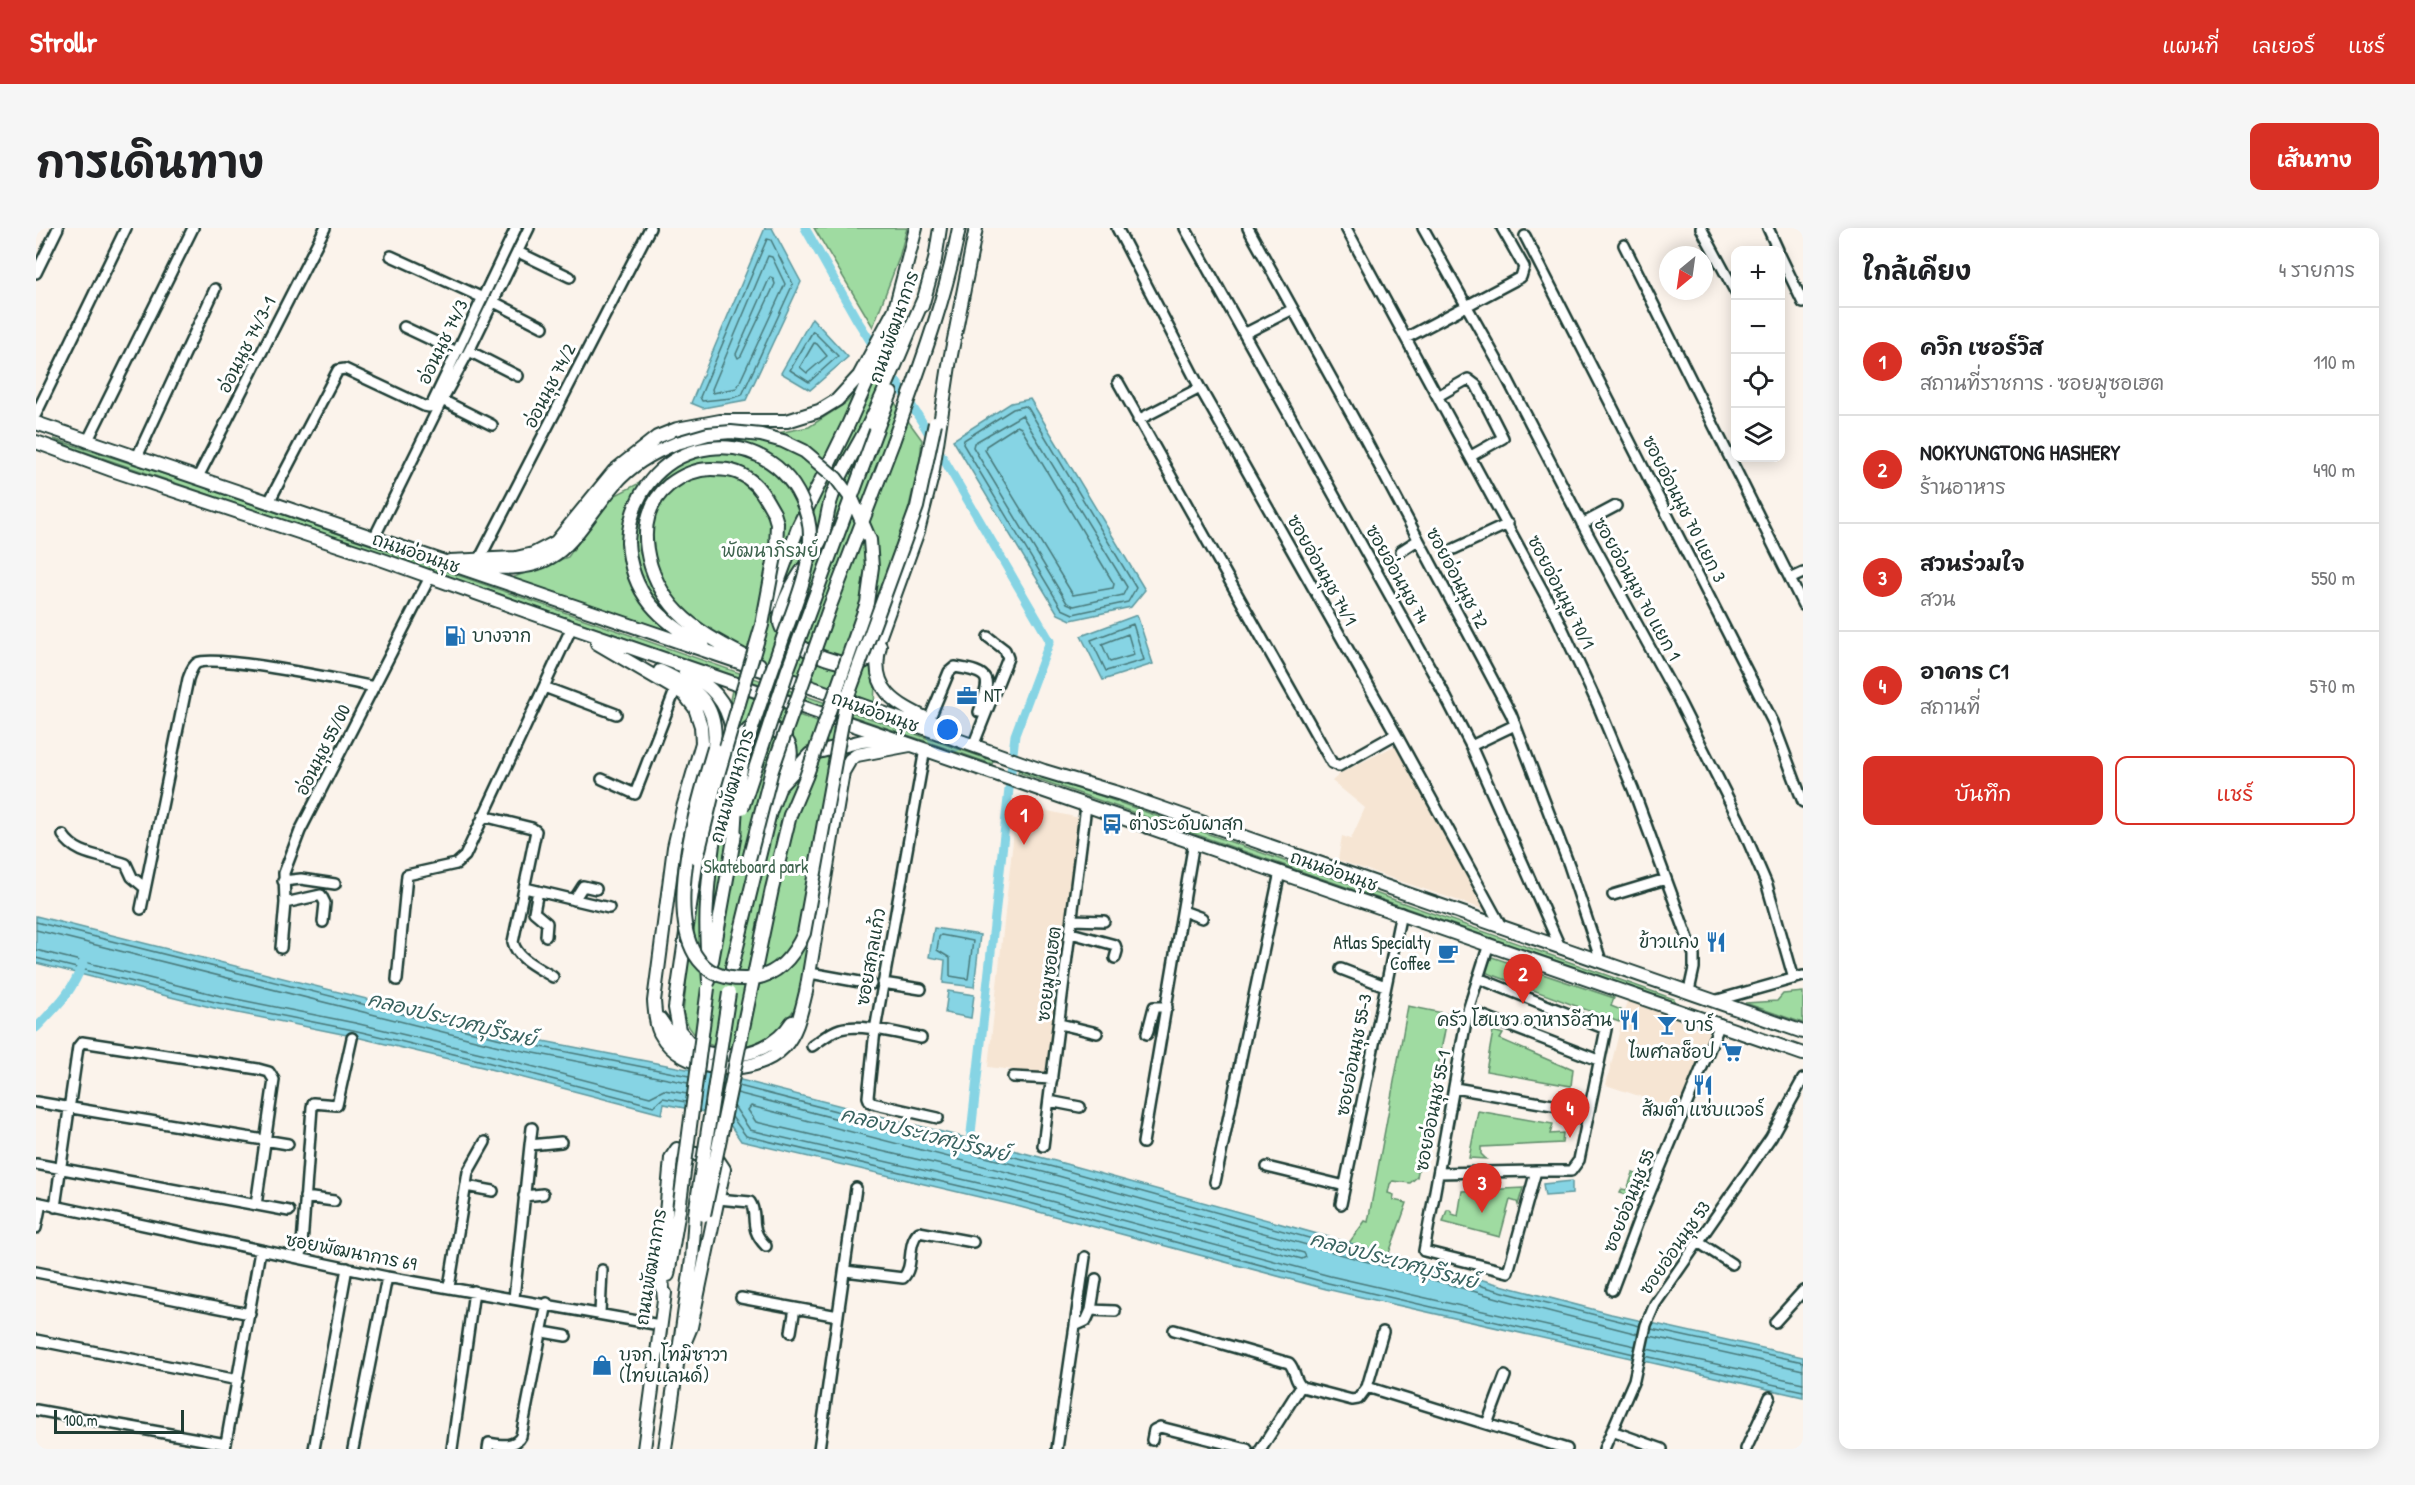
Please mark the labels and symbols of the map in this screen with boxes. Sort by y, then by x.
north arrow [1659,246,1713,300]
street label: ถนนพัฒนาการ [863,267,924,386]
street label: อ่อนนุช 74/3-1 [212,292,283,398]
street label: อ่อนนุช 74/3 [411,295,476,389]
street label: อ่อนนุช 74/2 [518,339,584,433]
street label: ซอยอ่อนนุช 70 แยก 3 [1635,431,1732,587]
street label: ซอยอ่อนนุช 74/1 [1280,510,1363,631]
street label: ซอยอ่อนนุช 70 แยก 1 [1586,513,1687,666]
street label: ซอยอ่อนนุช 74 [1358,520,1435,629]
street label: ซอยอ่อนนุช 72 [1419,523,1495,634]
street label: ถนนอ่อนนุช [368,526,463,581]
street label: ซอยอ่อนนุช 70/1 [1520,531,1601,654]
park label: พัฒนาภิรมย์ [721,538,819,563]
place label: บางจาก [472,623,531,648]
fuel station icon: บางจาก [443,624,467,648]
place label: NT [984,683,1003,708]
office icon: NT [955,684,979,708]
street label: ถนนอ่อนนุช [827,685,922,740]
street label: อ่อนนุช 55/00 [289,700,358,800]
your location [933,715,962,744]
street label: ถนนพัฒนาการ [703,726,760,846]
pin: 1 [1004,796,1044,845]
place label: ต่างระดับผาสุก [1129,811,1244,838]
bus stop icon: ต่างระดับผาสุก [1100,812,1124,836]
street label: ถนนอ่อนนุช [1286,844,1381,899]
park label: Skateboard park [703,854,809,879]
street label: ซอยสกุลแก้ว [850,906,893,1008]
street label: ซอยมูซอเฮต [1030,925,1069,1023]
place label: ข้าวแกง [1639,929,1699,954]
place label: Atlas Specialty Coffee [1333,930,1431,976]
restaurant icon: ข้าวแกง [1704,930,1728,954]
cafe icon: Atlas Specialty Coffee [1436,941,1460,965]
pin: 2 [1504,954,1542,1004]
water label: คลองประเวศบุรีรมย์ [365,985,543,1055]
street label: ซอยอ่อนนุช 55-3 [1329,992,1380,1119]
place label: ครัว โฮแซว อาหารอีสาน [1437,1007,1612,1032]
restaurant icon: ครัว โฮแซว อาหารอีสาน [1617,1008,1641,1032]
place label: บาร์ [1684,1012,1714,1037]
bar icon: บาร์ [1655,1013,1679,1037]
place label: ไพศาลช็อป [1627,1039,1715,1064]
supermarket icon: ไพศาลช็อป [1720,1040,1744,1064]
street label: ซอยอ่อนนุช 55-1 [1409,1048,1458,1174]
restaurant icon: ส้มตำ แซ่บเเวอร์ [1691,1073,1715,1097]
pin: 4 [1550,1088,1589,1138]
place label: ส้มตำ แซ่บเเวอร์ [1642,1097,1765,1122]
water label: คลองประเวศบุรีรมย์ [838,1100,1016,1170]
street label: ซอยอ่อนนุช 55 [1597,1145,1663,1257]
pin: 3 [1462,1164,1502,1213]
street label: ซอยอ่อนนุช 53 [1633,1196,1718,1301]
street label: ถนนพัฒนาการ [629,1207,672,1327]
water label: คลองประเวศบุรีรมย์ [1307,1224,1485,1298]
street label: ซอยพัฒนาการ 69 [283,1227,419,1277]
place label: บจก. โทมิซาวา (ไทยแลนด์) [619,1342,728,1388]
shop icon: บจก. โทมิซาวา (ไทยแลนด์) [590,1353,614,1377]
scale bar [54,1407,184,1434]

